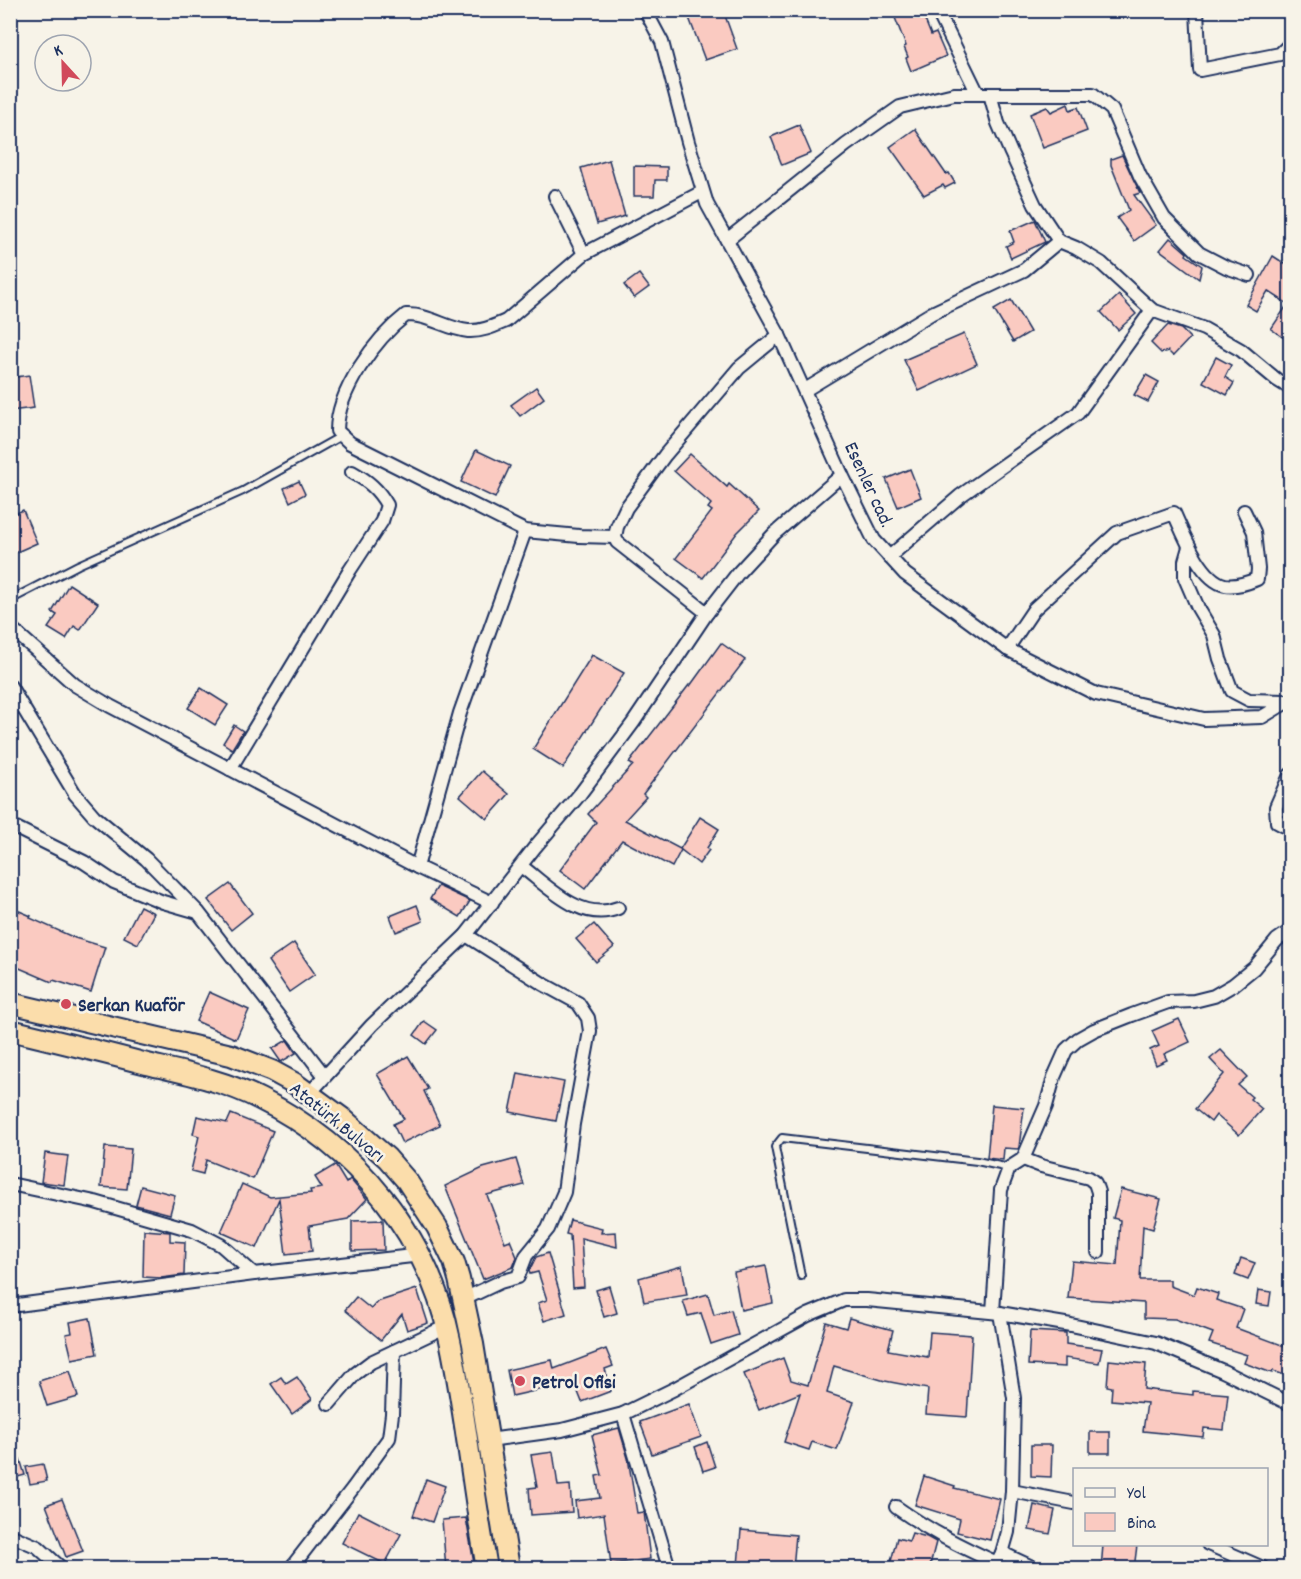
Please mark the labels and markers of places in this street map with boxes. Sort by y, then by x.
place label: Serkan Kuaför [78,993,186,1021]
marker: Serkan Kuaför [59,997,73,1011]
place label: Petrol Ofisi [532,1370,616,1398]
marker: Petrol Ofisi [513,1374,527,1388]

